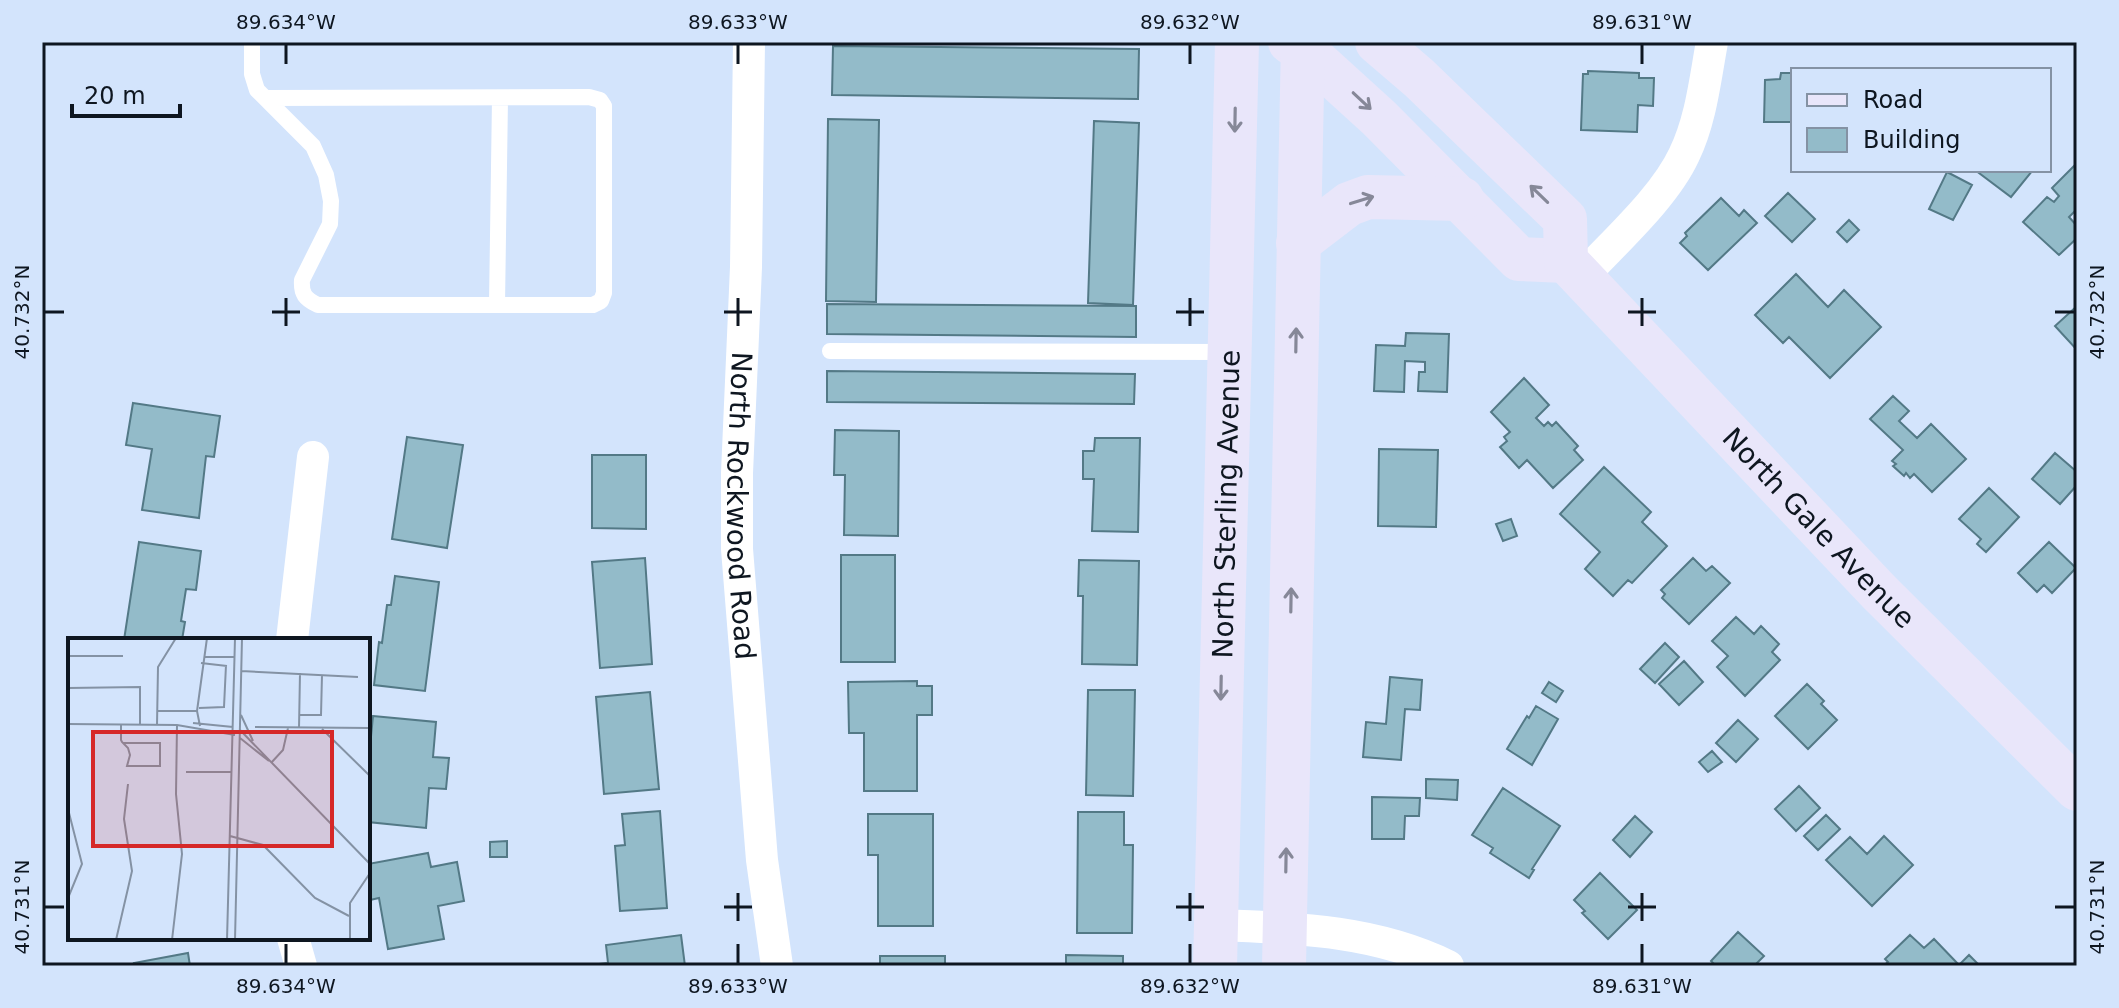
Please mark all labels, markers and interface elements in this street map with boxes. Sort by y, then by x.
text: 89.634°W [236,10,336,34]
text: 89.633°W [688,10,788,34]
text: 89.632°W [1140,10,1240,34]
text: 89.631°W [1592,10,1692,34]
scale bar [72,68,180,118]
legend [1791,68,2051,172]
text: 20 m [84,82,146,110]
text: Road [1863,86,1923,114]
one-way arrow [1352,92,1372,111]
one-way arrow [1228,106,1243,133]
text: Building [1863,126,1960,154]
one-way arrow [1529,185,1549,204]
one-way arrow [1349,192,1374,206]
text: 40.732°N [10,265,34,359]
text: 40.732°N [2085,265,2109,359]
one-way arrow [1288,327,1304,354]
street label: North Sterling Avenue [1206,349,1246,659]
street label: North Rockwood Road [720,351,762,661]
street label: North Gale Avenue [1716,421,1922,635]
one-way arrow [1283,587,1299,614]
inset map [68,638,370,940]
one-way arrow [1213,674,1229,701]
one-way arrow [1278,847,1294,874]
text: 40.731°N [10,860,34,954]
text: 40.731°N [2085,860,2109,954]
text: 89.634°W [236,974,336,998]
text: 89.633°W [688,974,788,998]
text: 89.632°W [1140,974,1240,998]
text: 89.631°W [1592,974,1692,998]

